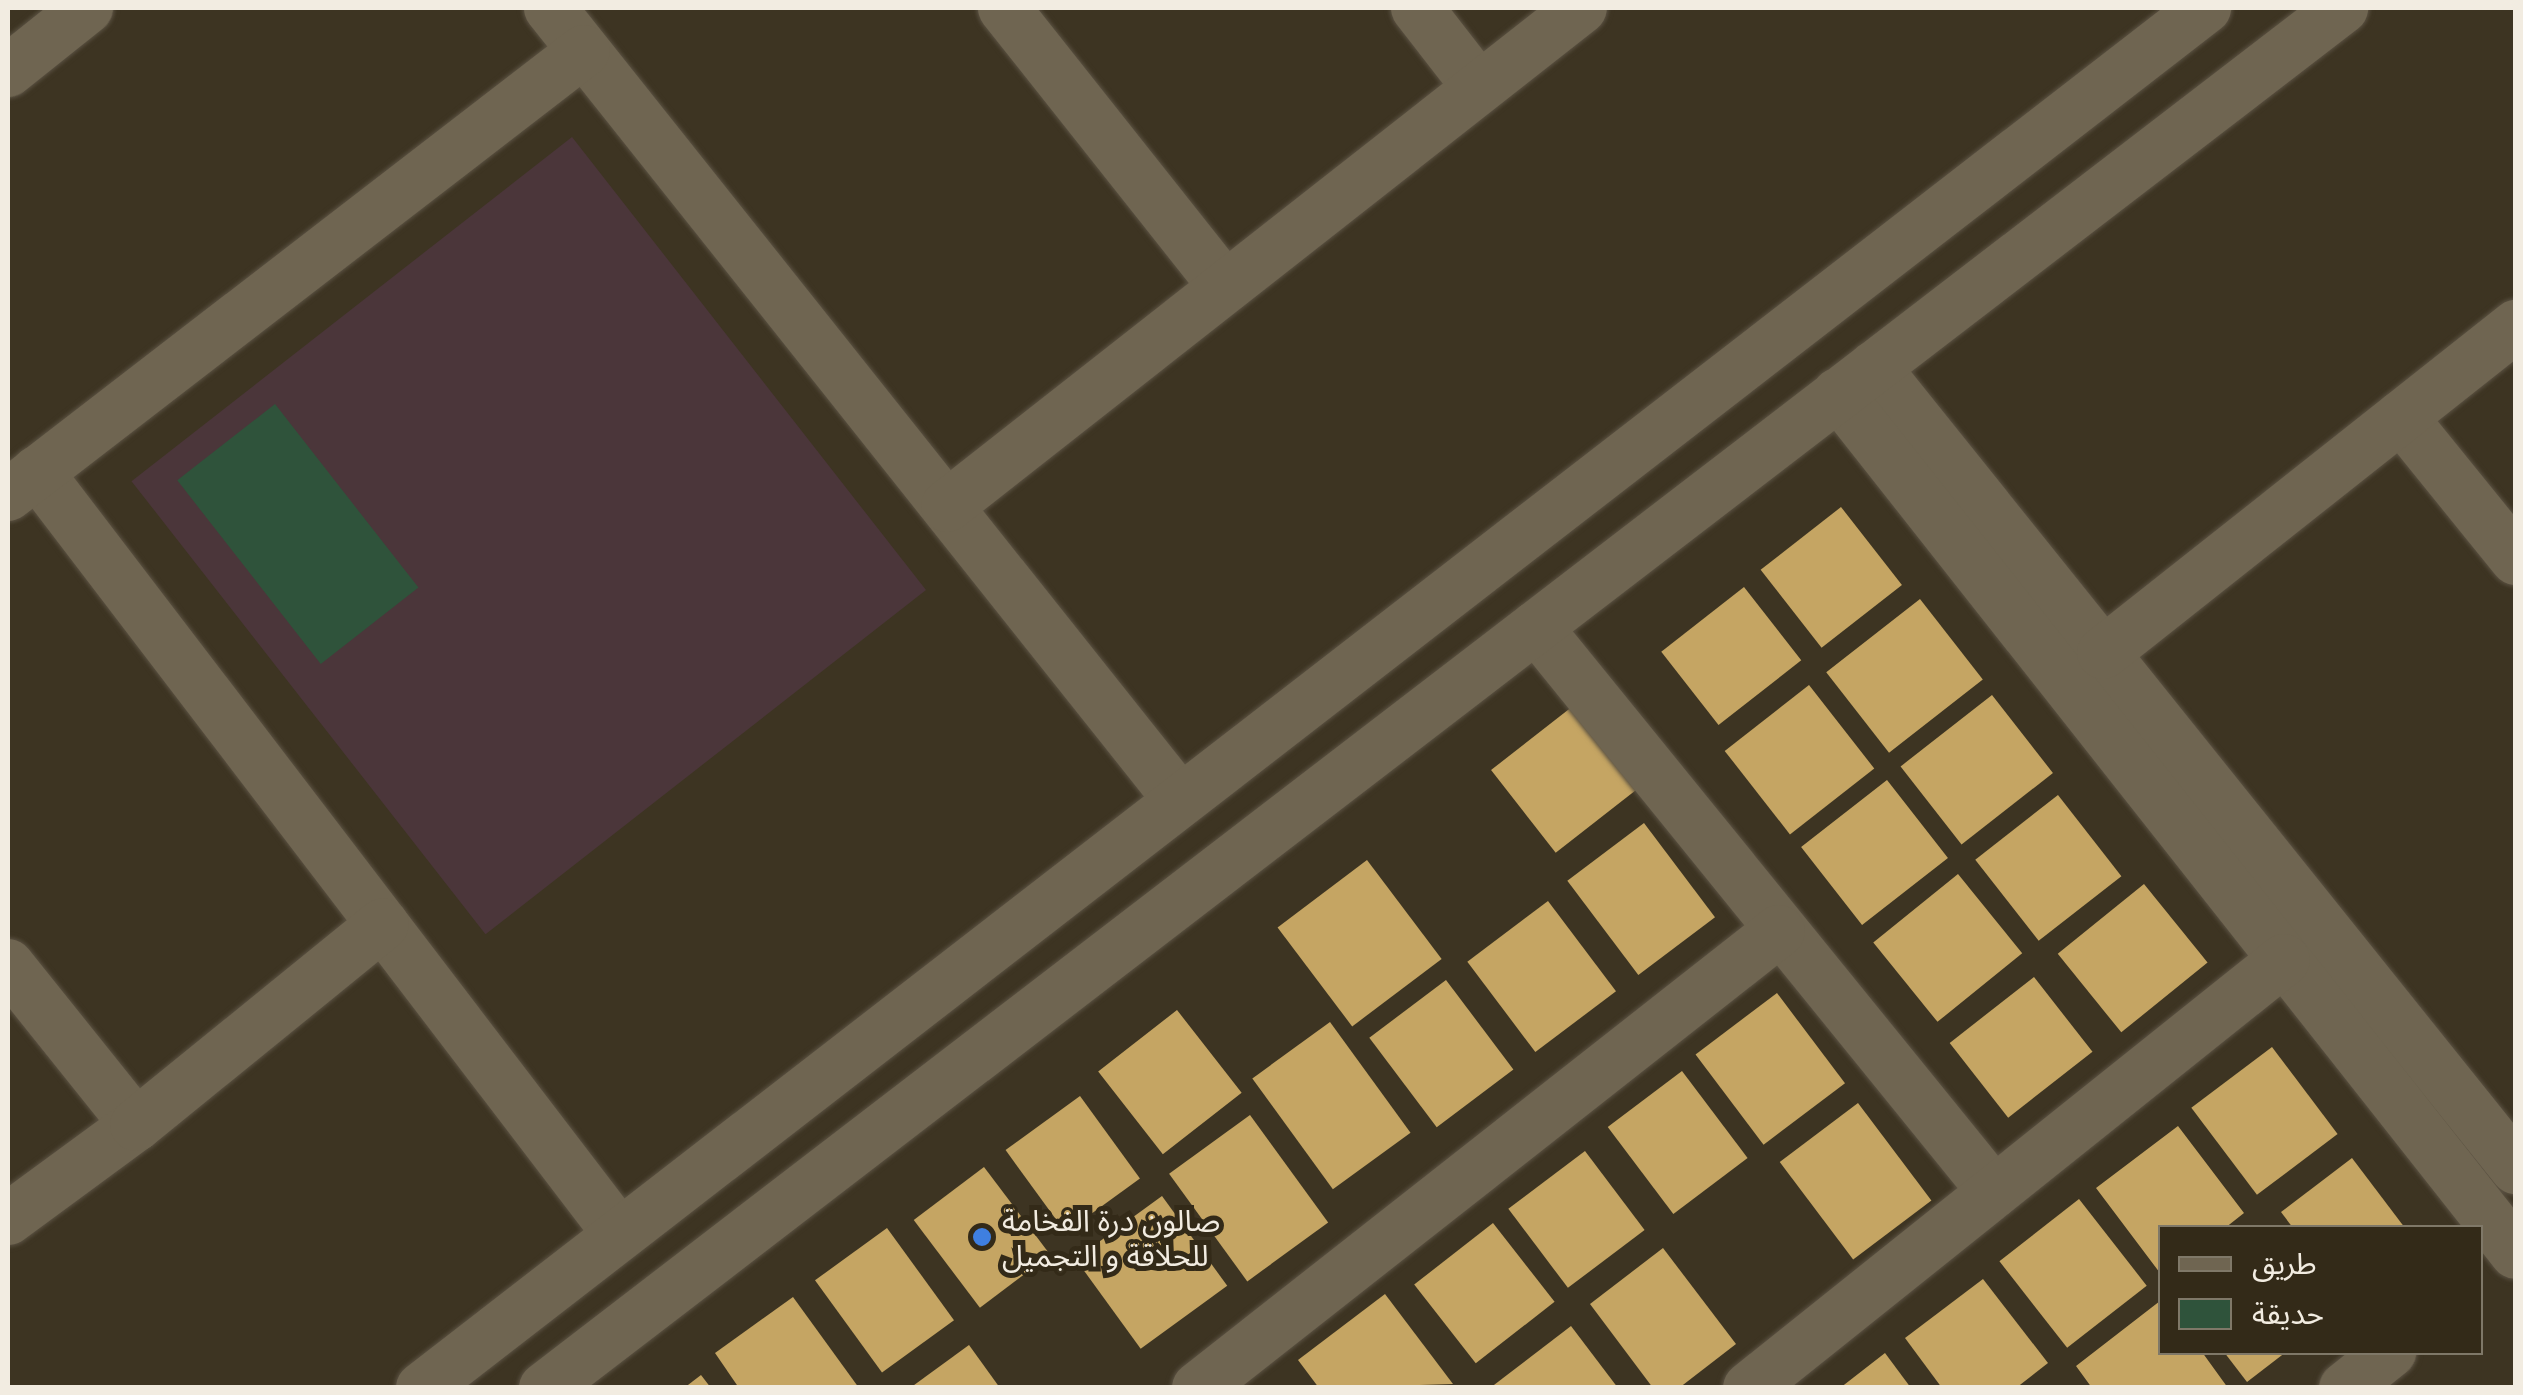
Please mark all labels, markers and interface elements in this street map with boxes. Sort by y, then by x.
place label: صالون درة الفخامة للحلاقة و التجميل [1002,1202,1220,1272]
legend [2158,1225,2483,1355]
marker: صالون درة الفخامة للحلاقة و التجميل [971,1226,993,1248]
text: طريق [2252,1244,2317,1282]
text: حديقة [2252,1294,2324,1332]

